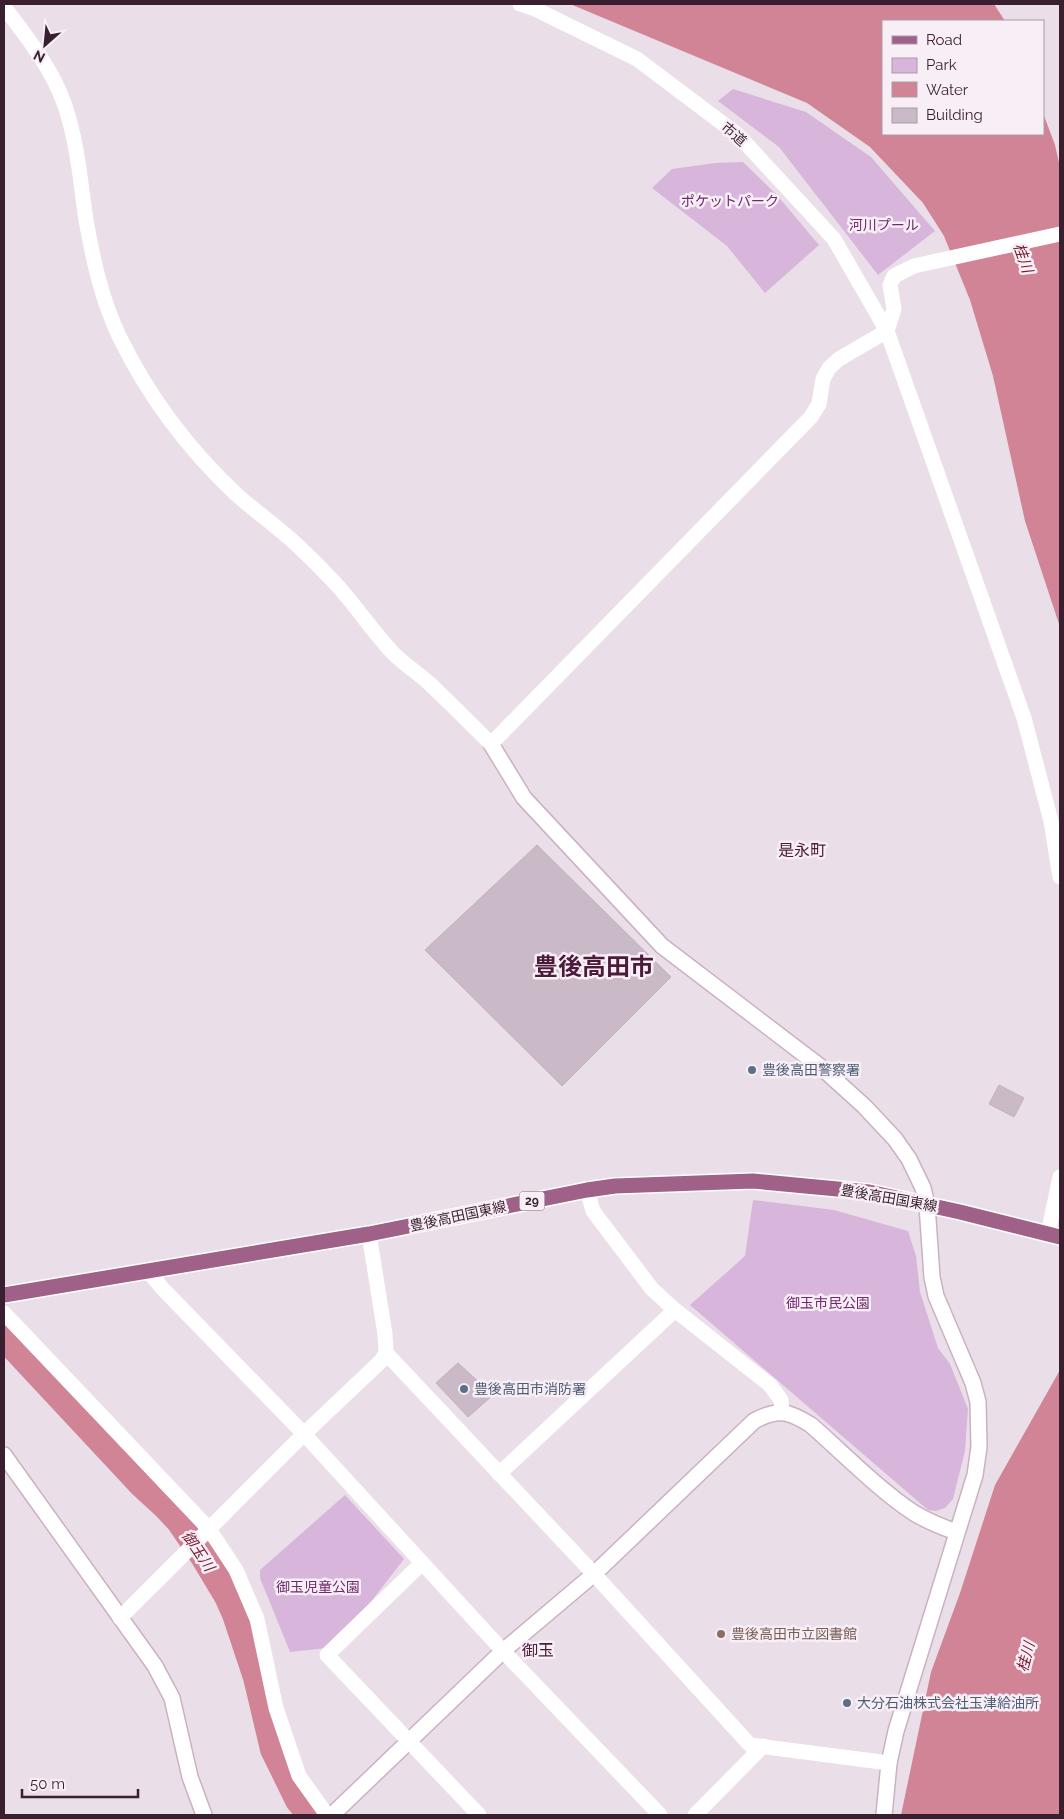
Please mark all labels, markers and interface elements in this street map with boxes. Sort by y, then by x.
north arrow [20,20,70,70]
legend [882,20,1044,135]
text: Road [926,31,962,49]
text: N [31,47,47,66]
text: Park [926,56,957,74]
text: Water [926,81,969,99]
text: Building [926,106,983,124]
street label: 市道 [718,119,750,149]
park label: ポケットパーク [681,193,779,209]
park label: 河川プール [849,217,919,233]
water label: 桂川 [1009,241,1037,277]
district label: 是永町 [778,841,826,860]
district label: 豊後高田市 [534,952,654,981]
place label: 豊後高田警察署 [762,1062,860,1078]
marker: 豊後高田警察署 [746,1064,758,1076]
street label: 豊後高田国東線 [839,1182,939,1214]
road number: 29 [520,1192,544,1210]
street label: 豊後高田国東線 [408,1198,508,1234]
park label: 御玉市民公園 [786,1295,870,1311]
place label: 豊後高田市消防署 [474,1381,586,1397]
marker: 豊後高田市消防署 [458,1383,470,1395]
water label: 御玉川 [178,1527,219,1576]
park label: 御玉児童公園 [276,1579,360,1595]
place label: 豊後高田市立図書館 [731,1626,857,1642]
marker: 豊後高田市立図書館 [715,1628,727,1640]
water label: 桂川 [1013,1638,1039,1674]
district label: 御玉 [522,1641,554,1660]
place label: 大分石油株式会社玉津給油所 [857,1695,1039,1711]
marker: 大分石油株式会社玉津給油所 [841,1697,853,1709]
scale bar [22,1766,139,1798]
text: 50 m [30,1775,65,1793]

